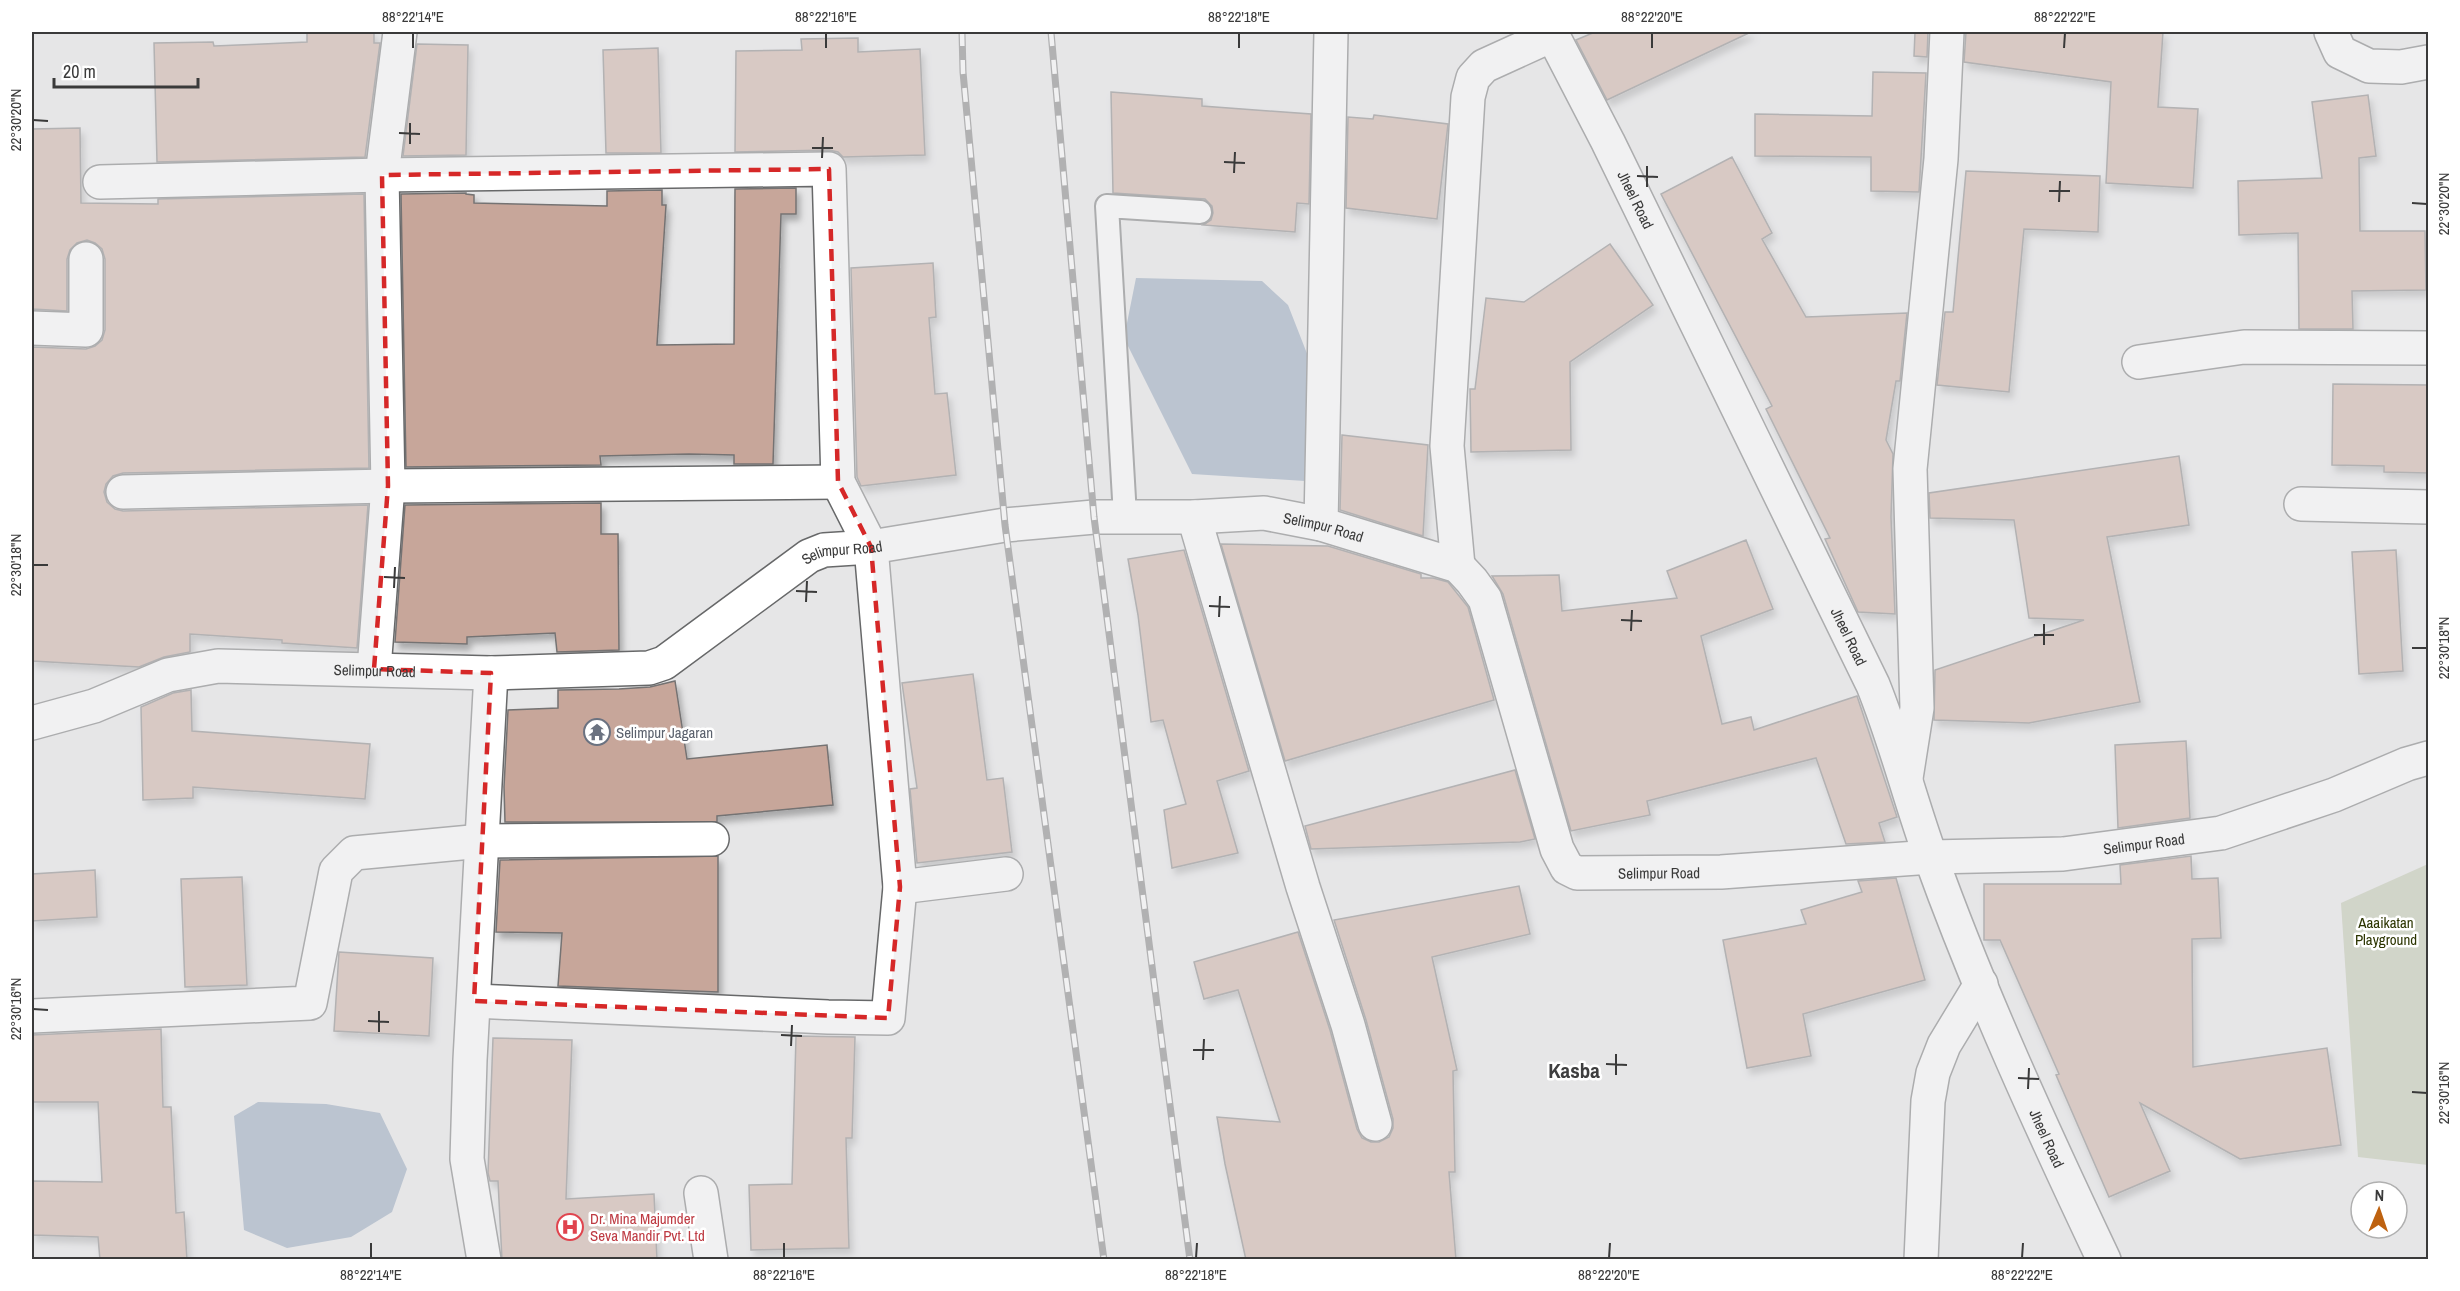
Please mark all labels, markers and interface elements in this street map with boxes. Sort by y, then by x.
text: 88°22'14"E [382,6,444,27]
text: 88°22'16"E [795,6,857,27]
text: 88°22'18"E [1208,6,1270,27]
text: 88°22'20"E [1621,6,1683,27]
text: 88°22'22"E [2034,6,2096,27]
scale bar [54,51,198,89]
text: 20 m [63,59,96,84]
text: 22°30'20"N [5,89,26,151]
street label: Jheel Road [1613,167,1659,232]
text: 22°30'20"N [2433,173,2454,235]
street label: Selimpur Road [1282,506,1366,547]
text: 22°30'18"N [5,534,26,596]
street label: Selimpur Road [797,535,884,569]
street label: Jheel Road [1826,604,1872,669]
text: 22°30'18"N [2433,617,2454,679]
street label: Selimpur Road [333,658,416,682]
temple icon: Selimpur Jagaran [582,717,612,747]
place label: Selimpur Jagaran [616,722,713,743]
street label: Selimpur Road [2102,827,2186,859]
street label: Selimpur Road [1618,862,1700,883]
park label: Aaaikatan Playground [2355,912,2417,950]
text: 22°30'16"N [5,978,26,1040]
district label: Kasba [1548,1056,1600,1085]
text: 22°30'16"N [2433,1062,2454,1124]
street label: Jheel Road [2025,1106,2070,1171]
north arrow [2349,1180,2409,1240]
text: N [2374,1184,2385,1206]
place label: Dr. Mina Majumder Seva Mandir Pvt. Ltd [590,1208,705,1246]
hospital icon: Dr. Mina Majumder Seva Mandir Pvt. Ltd [555,1212,585,1242]
text: 88°22'14"E [340,1264,402,1285]
text: 88°22'16"E [753,1264,815,1285]
text: 88°22'18"E [1165,1264,1227,1285]
text: 88°22'20"E [1578,1264,1640,1285]
text: 88°22'22"E [1991,1264,2053,1285]

